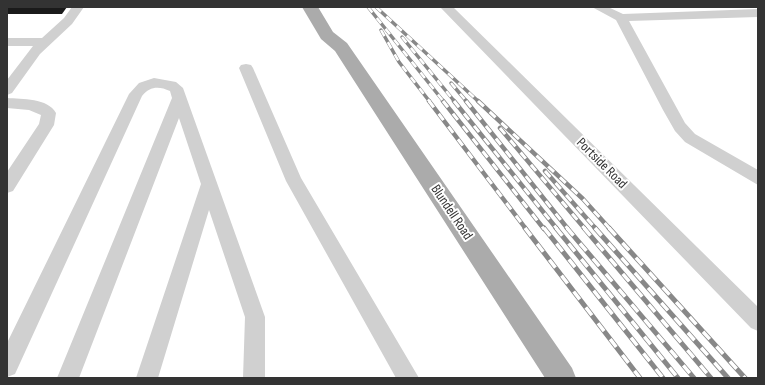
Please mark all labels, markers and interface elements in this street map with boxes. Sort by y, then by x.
street label: Portside Road [573,134,631,192]
street label: Blundell Road [427,181,477,243]

